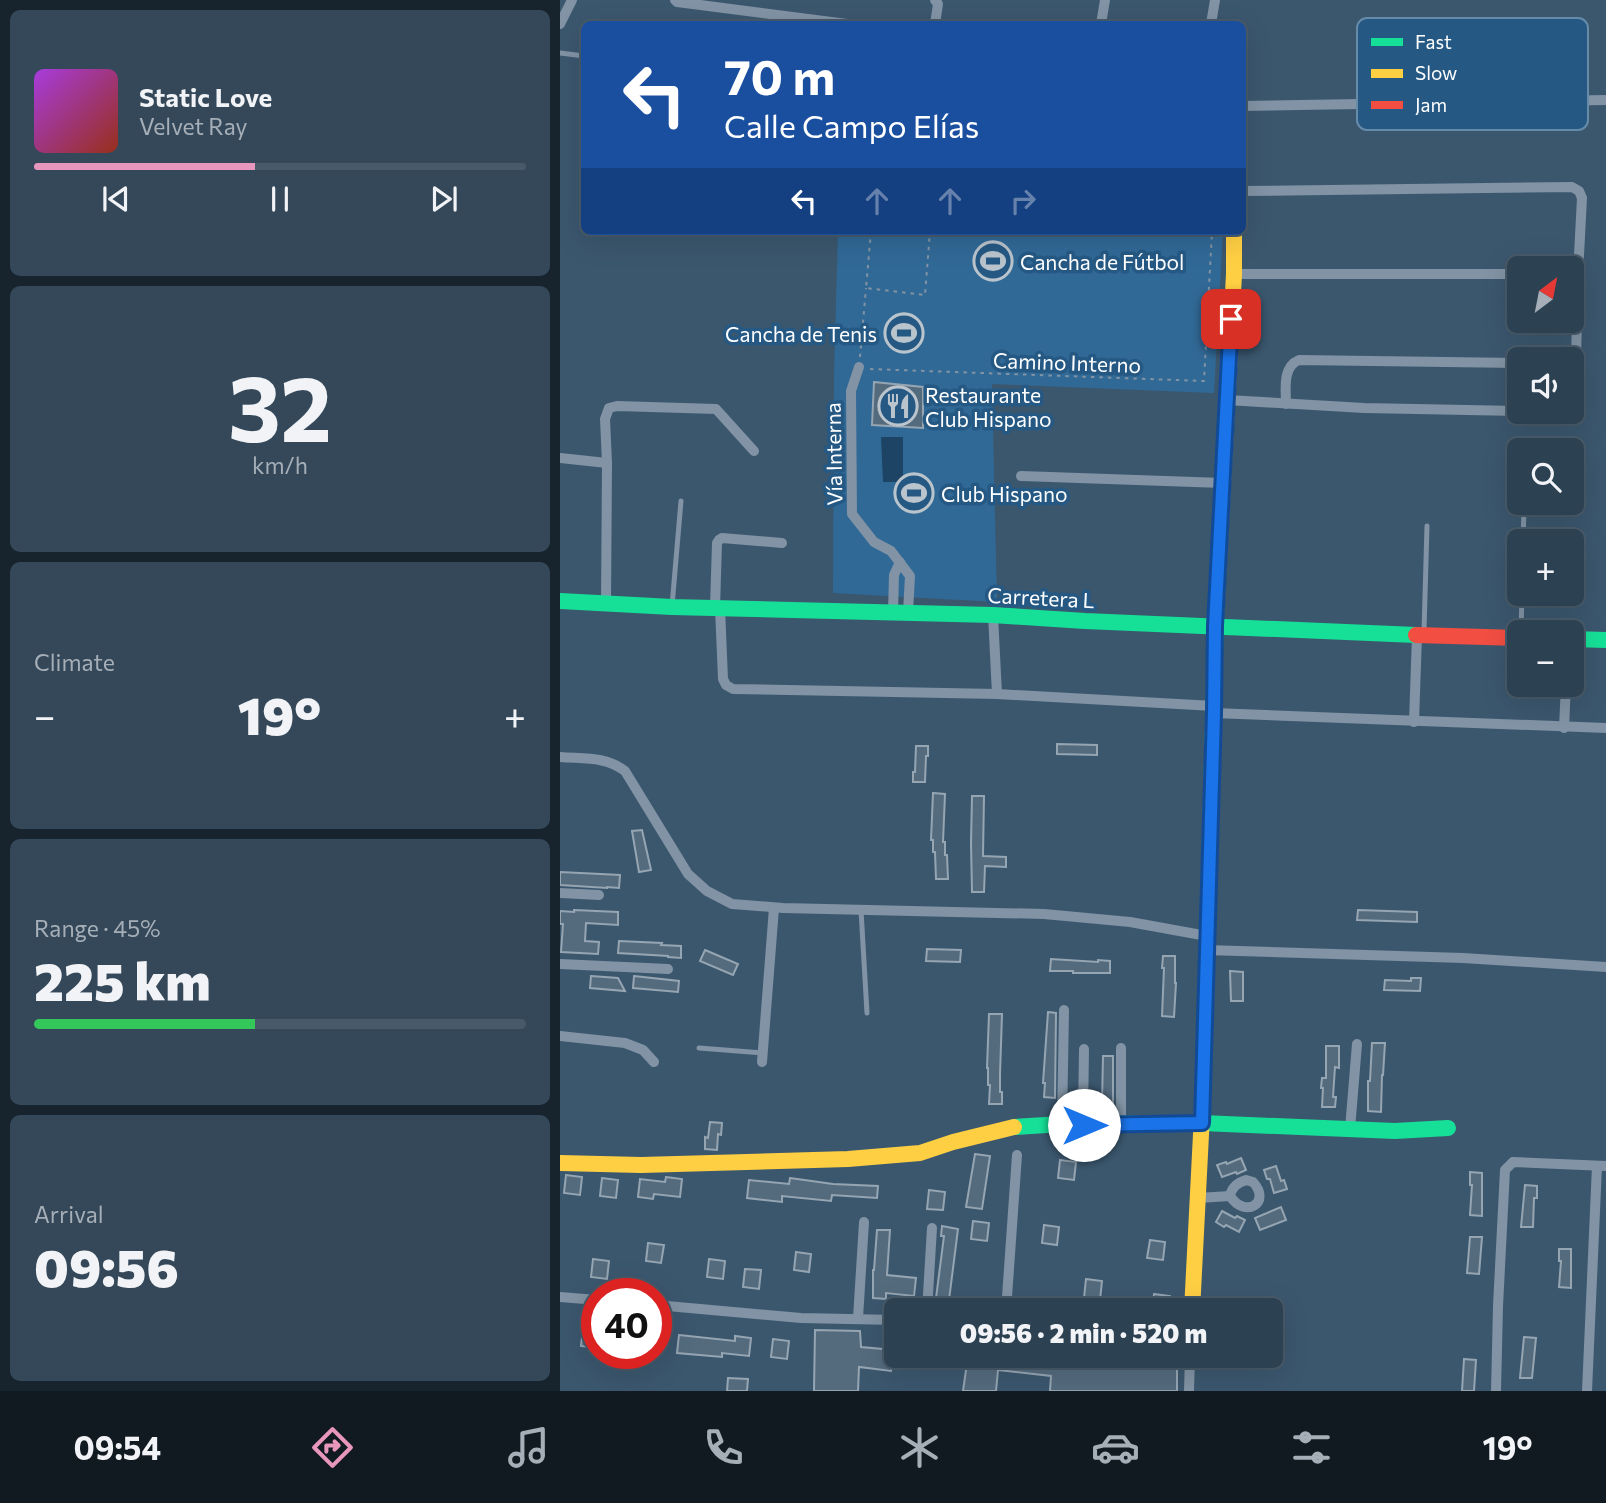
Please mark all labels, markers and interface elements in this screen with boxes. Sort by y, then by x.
legend [1357,18,1588,130]
text: Fast [1415,30,1452,53]
text: 70 m [724,45,835,105]
icon: left [609,49,700,140]
text: Slow [1415,61,1457,84]
text: Static Love [139,81,272,112]
text: Jam [1415,93,1447,116]
text: Calle Campo Elías [724,105,979,145]
text: Velvet Ray [139,112,247,140]
icon: previous [97,180,135,218]
icon: pause [261,180,299,218]
icon: next [425,180,463,218]
icon: left [785,182,823,220]
icon: ahead [858,182,896,220]
icon: ahead [931,182,969,220]
icon: right [1004,182,1042,220]
sports icon: Cancha de Fútbol [972,240,1014,282]
place label: Cancha de Fútbol [1020,249,1184,274]
north arrow [1507,256,1584,332]
map controls [1507,256,1584,697]
pin [1201,289,1261,349]
icon: arrive [1212,300,1250,338]
sports icon: Cancha de Tenis [883,312,925,354]
place label: Cancha de Tenis [725,321,877,346]
street label: Camino Interno [993,347,1141,377]
button: sound [1507,347,1584,424]
text: 32 [228,349,332,461]
place label: Restaurante Club Hispano [925,382,1052,431]
restaurant icon: Restaurante Club Hispano [877,385,919,427]
street label: Vía Interna [820,402,846,506]
button: search [1507,438,1584,515]
text: km/h [252,451,308,479]
sports icon: Club Hispano [893,472,935,514]
place label: Club Hispano [941,481,1068,506]
button: + [1507,529,1584,606]
street label: Carretera L [987,582,1095,612]
button: − [1507,620,1584,697]
text: Climate [34,648,115,676]
text: 19° [238,682,321,746]
text: − [34,691,56,738]
text: + [504,691,526,738]
text: Range · 45% [34,914,160,942]
text: 225 km [34,948,211,1012]
position arrow [1047,1088,1121,1162]
text: Arrival [34,1200,104,1228]
text: 09:56 [34,1234,179,1298]
speed limit sign: 40 [581,1278,672,1369]
text: 09:56 · 2 min · 520 m [960,1317,1207,1348]
icon: directions [308,1423,357,1472]
icon: music [504,1423,553,1472]
icon: phone [699,1423,748,1472]
icon: climate [895,1423,944,1472]
icon: car [1091,1423,1140,1472]
icon: filters [1287,1423,1336,1472]
text: 09:54 [73,1427,161,1467]
text: 19° [1482,1427,1533,1467]

